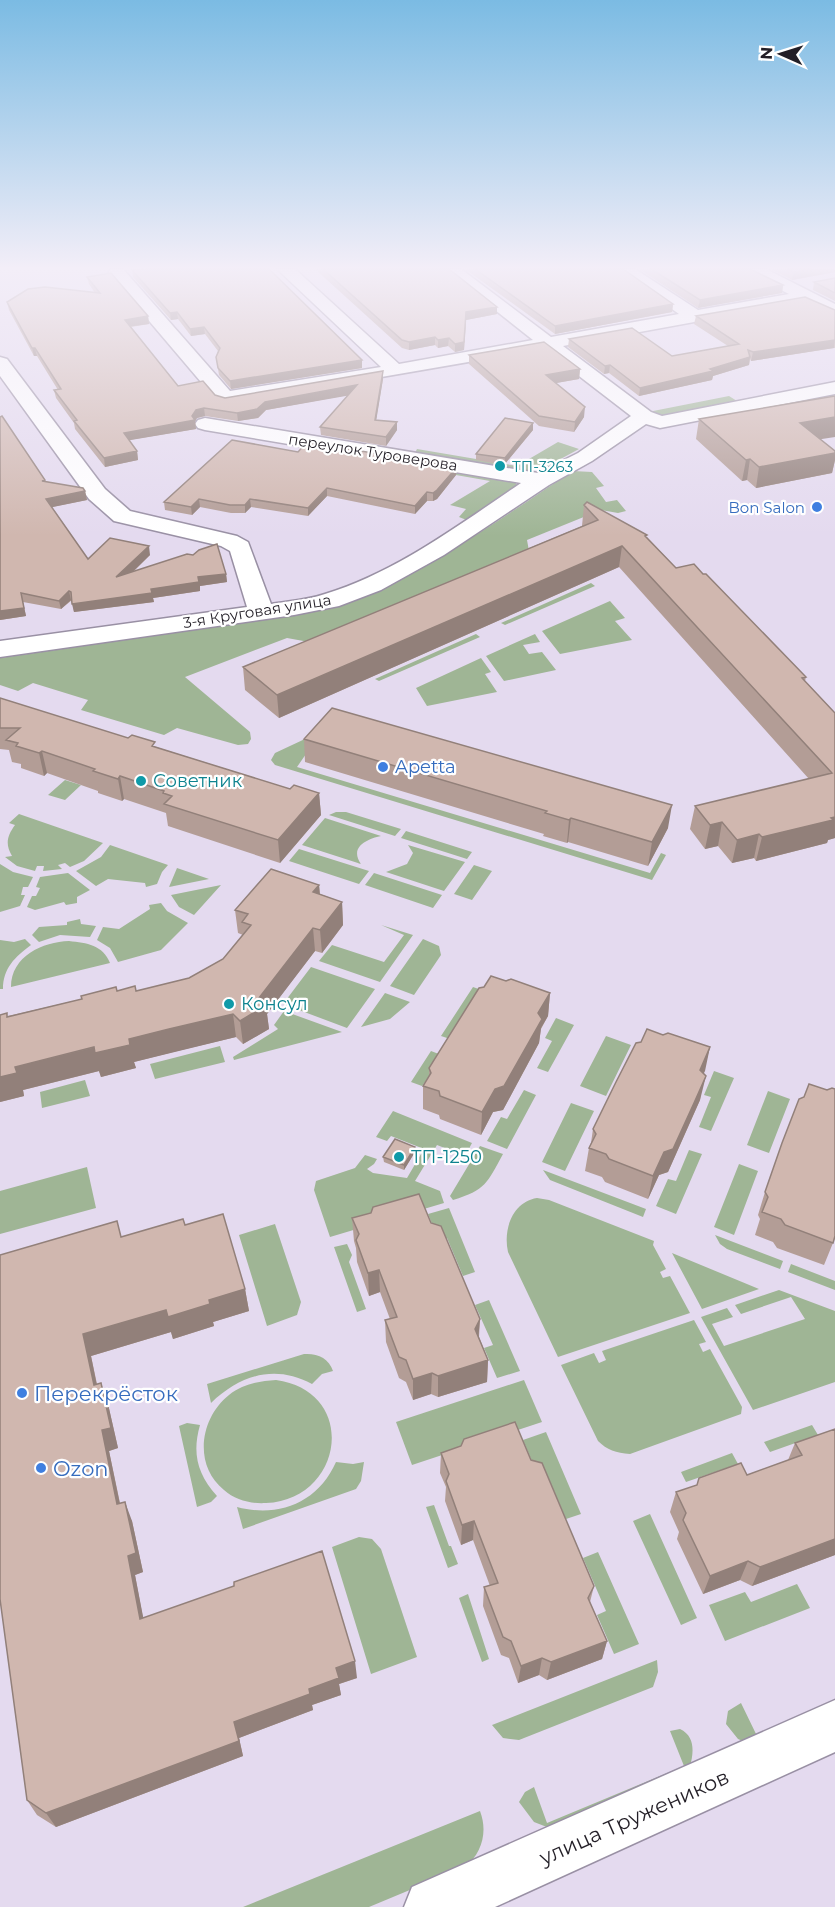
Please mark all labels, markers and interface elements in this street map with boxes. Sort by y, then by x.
north arrow [751,24,811,84]
text: N [757,46,776,60]
street label: переулок Туроверова [287,429,459,475]
place label: ТП-3263 [512,457,573,476]
marker: ТП-3263 [493,459,507,473]
place label: Bon Salon [729,498,805,517]
marker: Bon Salon [810,500,824,514]
street label: 3-я Круговая улица [182,590,332,632]
place label: Apetta [395,756,456,778]
marker: Apetta [376,760,390,774]
place label: Советник [153,770,243,792]
marker: Советник [134,774,148,788]
place label: Консул [241,993,308,1015]
marker: Консул [222,997,236,1011]
place label: ТП-1250 [411,1146,482,1168]
marker: ТП-1250 [392,1150,406,1164]
place label: Перекрёсток [34,1381,178,1406]
marker: Перекрёсток [15,1386,29,1400]
place label: Ozon [53,1456,109,1481]
marker: Ozon [34,1461,48,1475]
street label: улица Тружеников [534,1764,733,1871]

